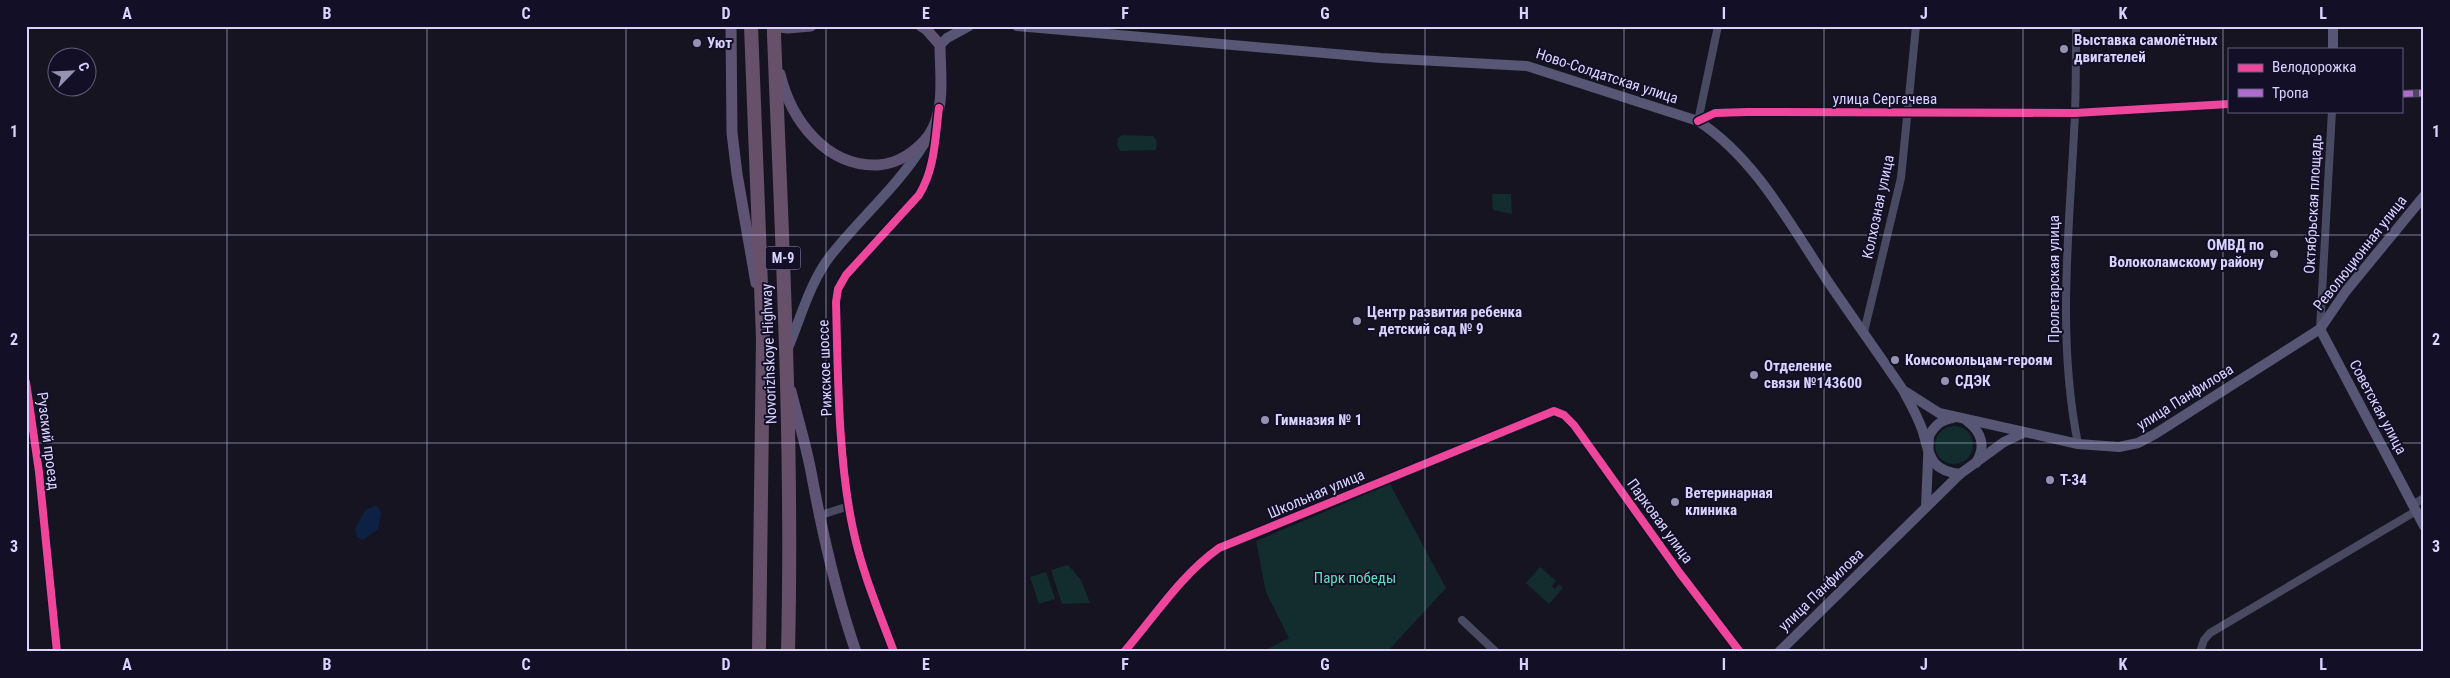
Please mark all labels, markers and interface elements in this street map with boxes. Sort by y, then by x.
text: A [122,4,132,23]
text: B [323,4,332,23]
text: C [521,4,531,23]
text: D [721,4,731,23]
text: E [922,4,930,23]
text: F [1121,4,1129,23]
text: G [1320,4,1330,23]
text: H [1519,4,1529,23]
text: I [1722,4,1726,23]
text: J [1920,4,1928,23]
text: K [2119,4,2128,23]
text: L [2319,4,2327,23]
place label: Выставка самолётных двигателей [2074,31,2218,66]
place label: Уют [707,34,732,52]
marker: Уют [691,37,703,49]
marker: Выставка самолётных двигателей [2058,43,2070,55]
street label: Ново-Солдатская улица [1534,45,1680,107]
north arrow [48,48,98,98]
legend [2228,48,2402,112]
text: Велодорожка [2272,58,2357,76]
text: С [75,60,93,74]
text: Тропа [2272,84,2309,102]
street label: улица Сергачева [1833,90,1937,108]
text: 1 [10,122,18,141]
text: 1 [2432,122,2440,141]
street label: Октябрьская площадь [2300,134,2326,274]
street label: Колхозная улица [1858,153,1898,261]
street label: Революционная улица [2310,192,2410,314]
street label: Пролетарская улица [2045,215,2063,343]
place label: ОМВД по Волоколамскому району [2109,236,2264,271]
road number: М-9 [766,247,800,270]
marker: ОМВД по Волоколамскому району [2268,248,2280,260]
street label: Novorizhskoye Highway [758,283,780,425]
place label: Центр развития ребенка – детский сад № 9 [1367,303,1522,338]
marker: Центр развития ребенка – детский сад № 9 [1351,315,1363,327]
street label: Рижское шоссе [814,319,836,417]
text: 2 [10,330,18,349]
text: 2 [2432,330,2440,349]
place label: Комсомольцам-героям [1905,351,2053,369]
marker: Комсомольцам-героям [1889,354,1901,366]
place label: Отделение связи №143600 [1764,357,1862,392]
street label: Советская улица [2345,357,2411,457]
street label: улица Панфилова [2133,360,2237,434]
marker: Отделение связи №143600 [1748,369,1760,381]
place label: СДЭК [1955,372,1991,390]
marker: СДЭК [1939,375,1951,387]
street label: Рузский проезд [33,391,63,491]
place label: Гимназия № 1 [1275,411,1362,429]
marker: Гимназия № 1 [1259,414,1271,426]
street label: Школьная улица [1265,466,1367,522]
place label: Т-34 [2060,471,2087,489]
marker: Т-34 [2044,474,2056,486]
street label: Парковая улица [1623,475,1697,567]
place label: Ветеринарная клиника [1685,484,1773,519]
marker: Ветеринарная клиника [1669,496,1681,508]
text: 3 [10,537,18,556]
text: 3 [2432,537,2440,556]
street label: улица Панфилова [1775,545,1867,635]
park label: Парк победы [1314,569,1396,587]
text: A [122,655,132,674]
text: B [323,655,332,674]
text: C [521,655,531,674]
text: D [721,655,731,674]
text: E [922,655,930,674]
text: F [1121,655,1129,674]
text: G [1320,655,1330,674]
text: H [1519,655,1529,674]
text: I [1722,655,1726,674]
text: J [1920,655,1928,674]
text: K [2119,655,2128,674]
text: L [2319,655,2327,674]

